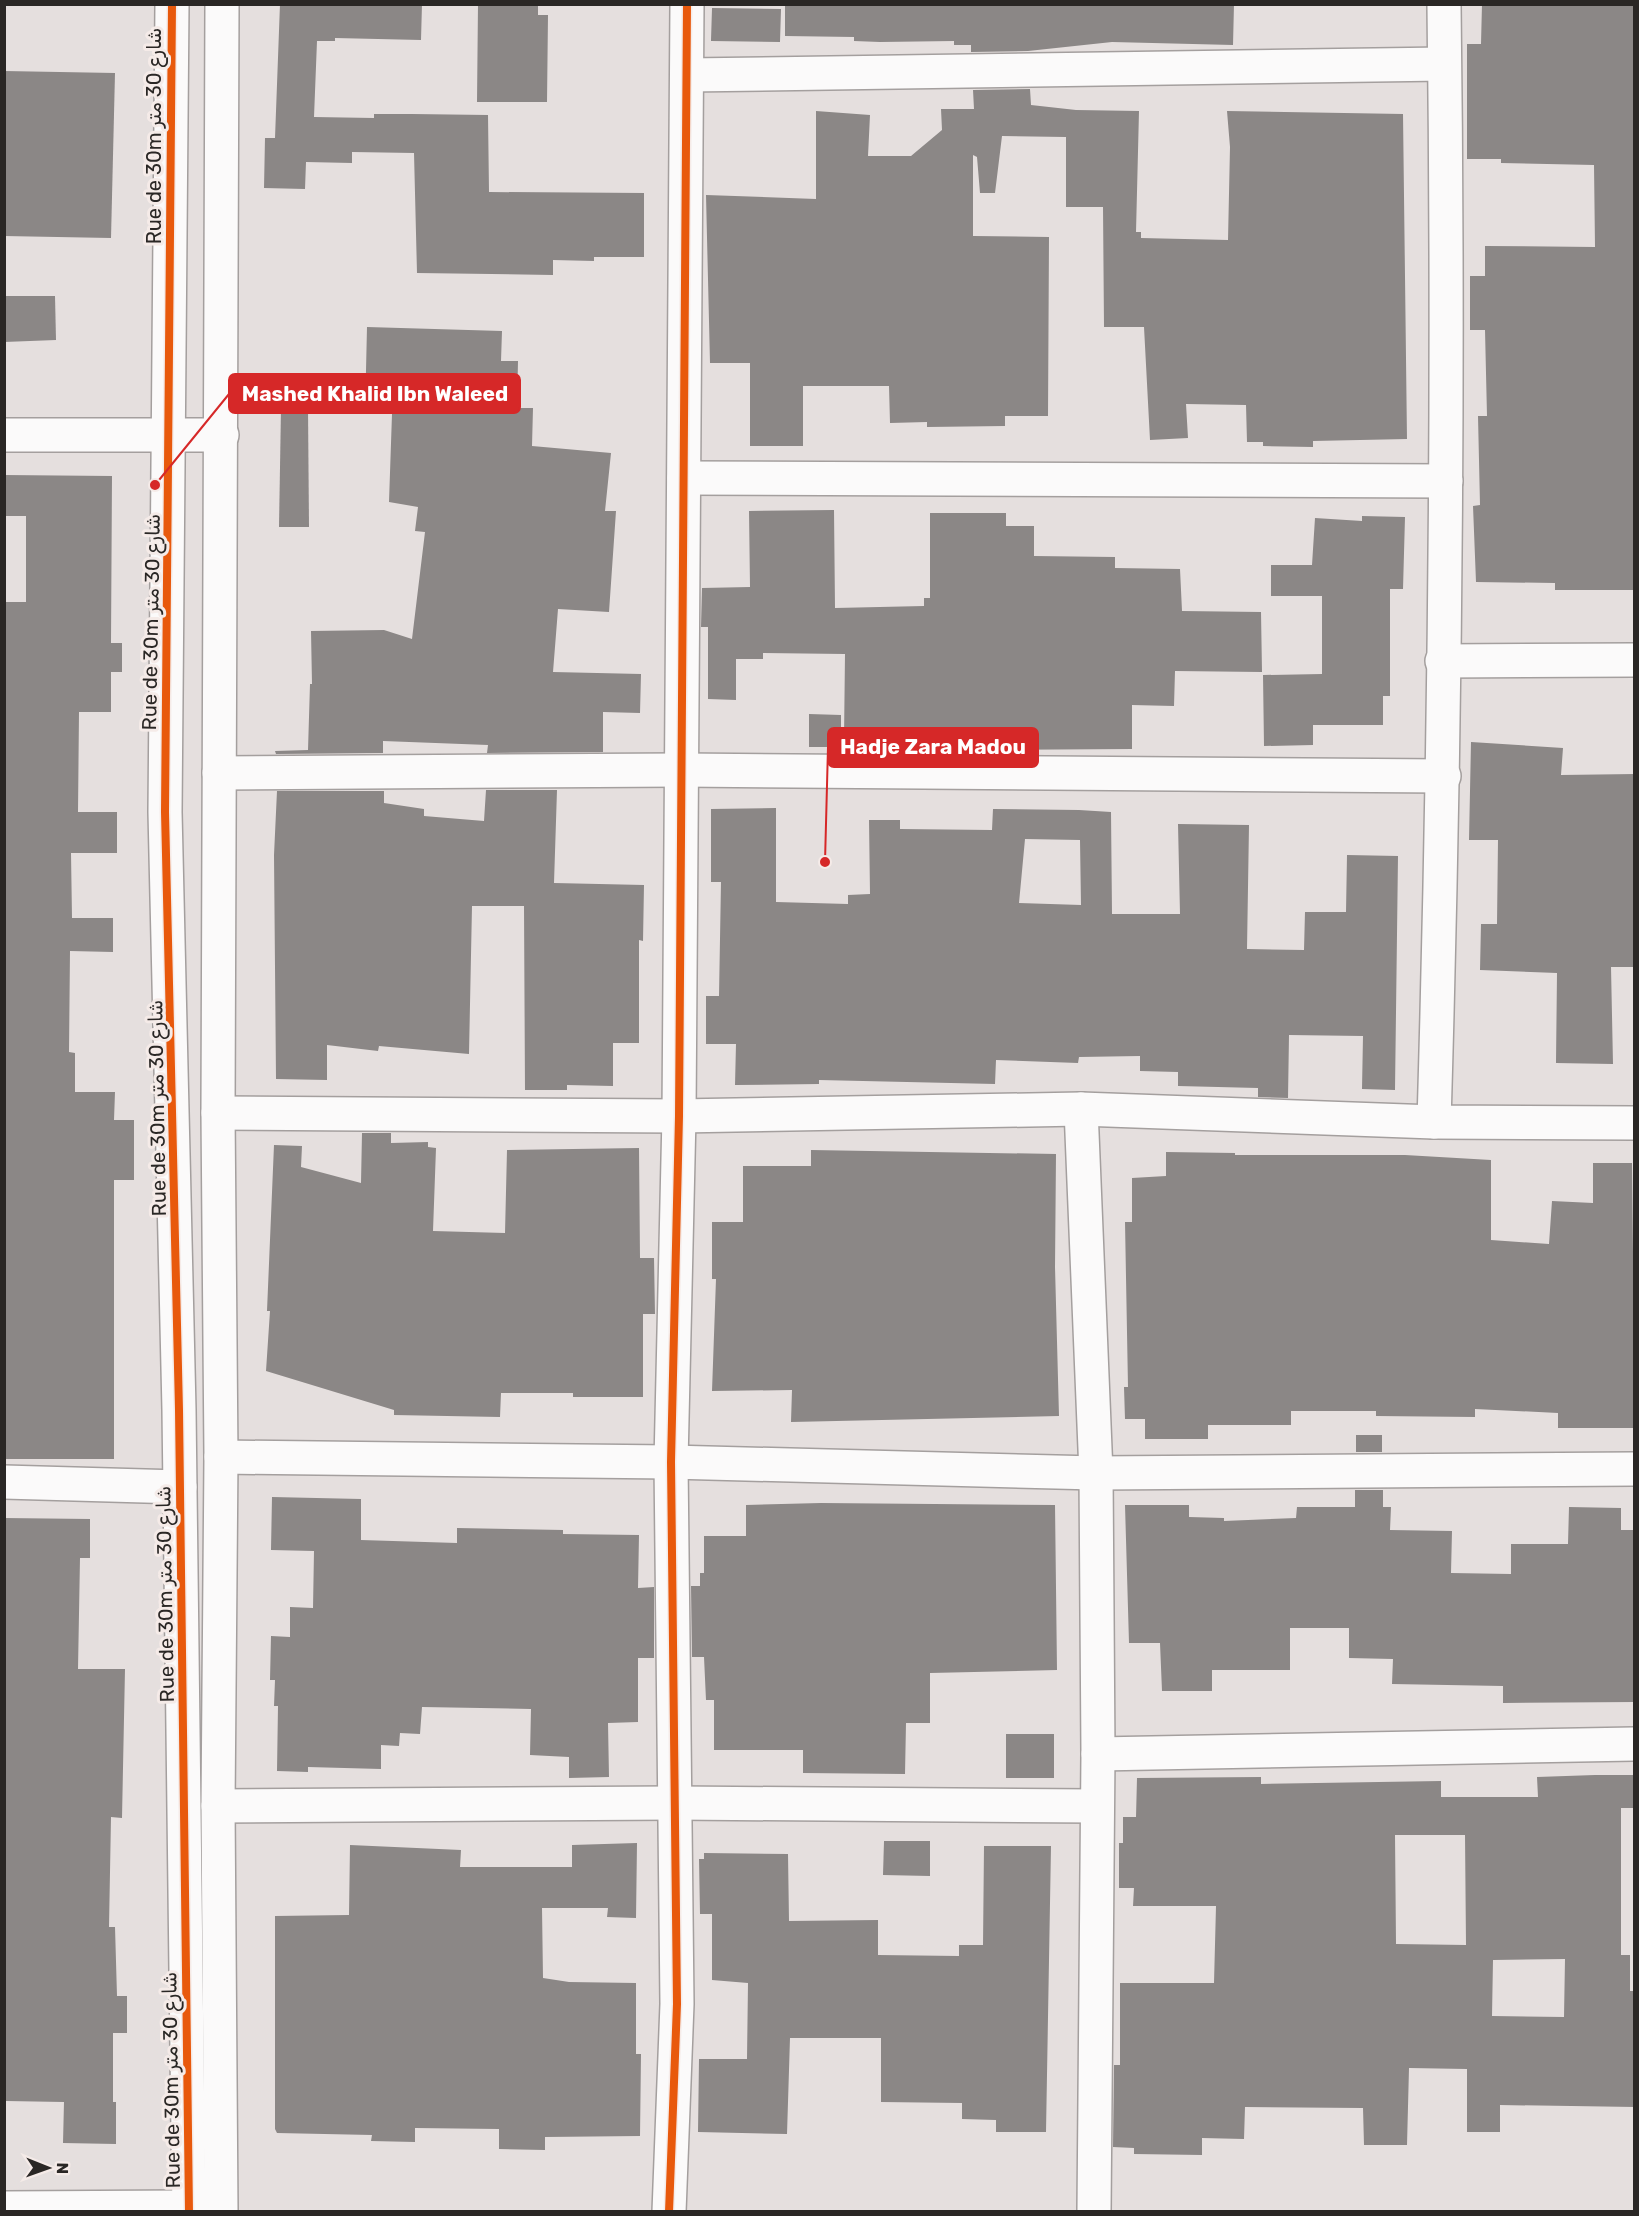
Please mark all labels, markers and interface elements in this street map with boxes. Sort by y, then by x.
street label: Rue de 30m شارع 30 متر [142,28,168,244]
callout: Mashed Khalid Ibn Waleed [229,374,520,413]
text: Mashed Khalid Ibn Waleed [242,381,508,406]
street label: Rue de 30m شارع 30 متر [137,513,167,731]
callout: Hadje Zara Madou [828,728,1038,767]
text: Hadje Zara Madou [840,734,1026,759]
street label: Rue de 30m شارع 30 متر [143,999,173,1217]
street label: Rue de 30m شارع 30 متر [151,1485,181,1703]
street label: Rue de 30m شارع 30 متر [157,1971,187,2189]
north arrow [18,2138,78,2198]
text: N [53,2162,72,2174]

